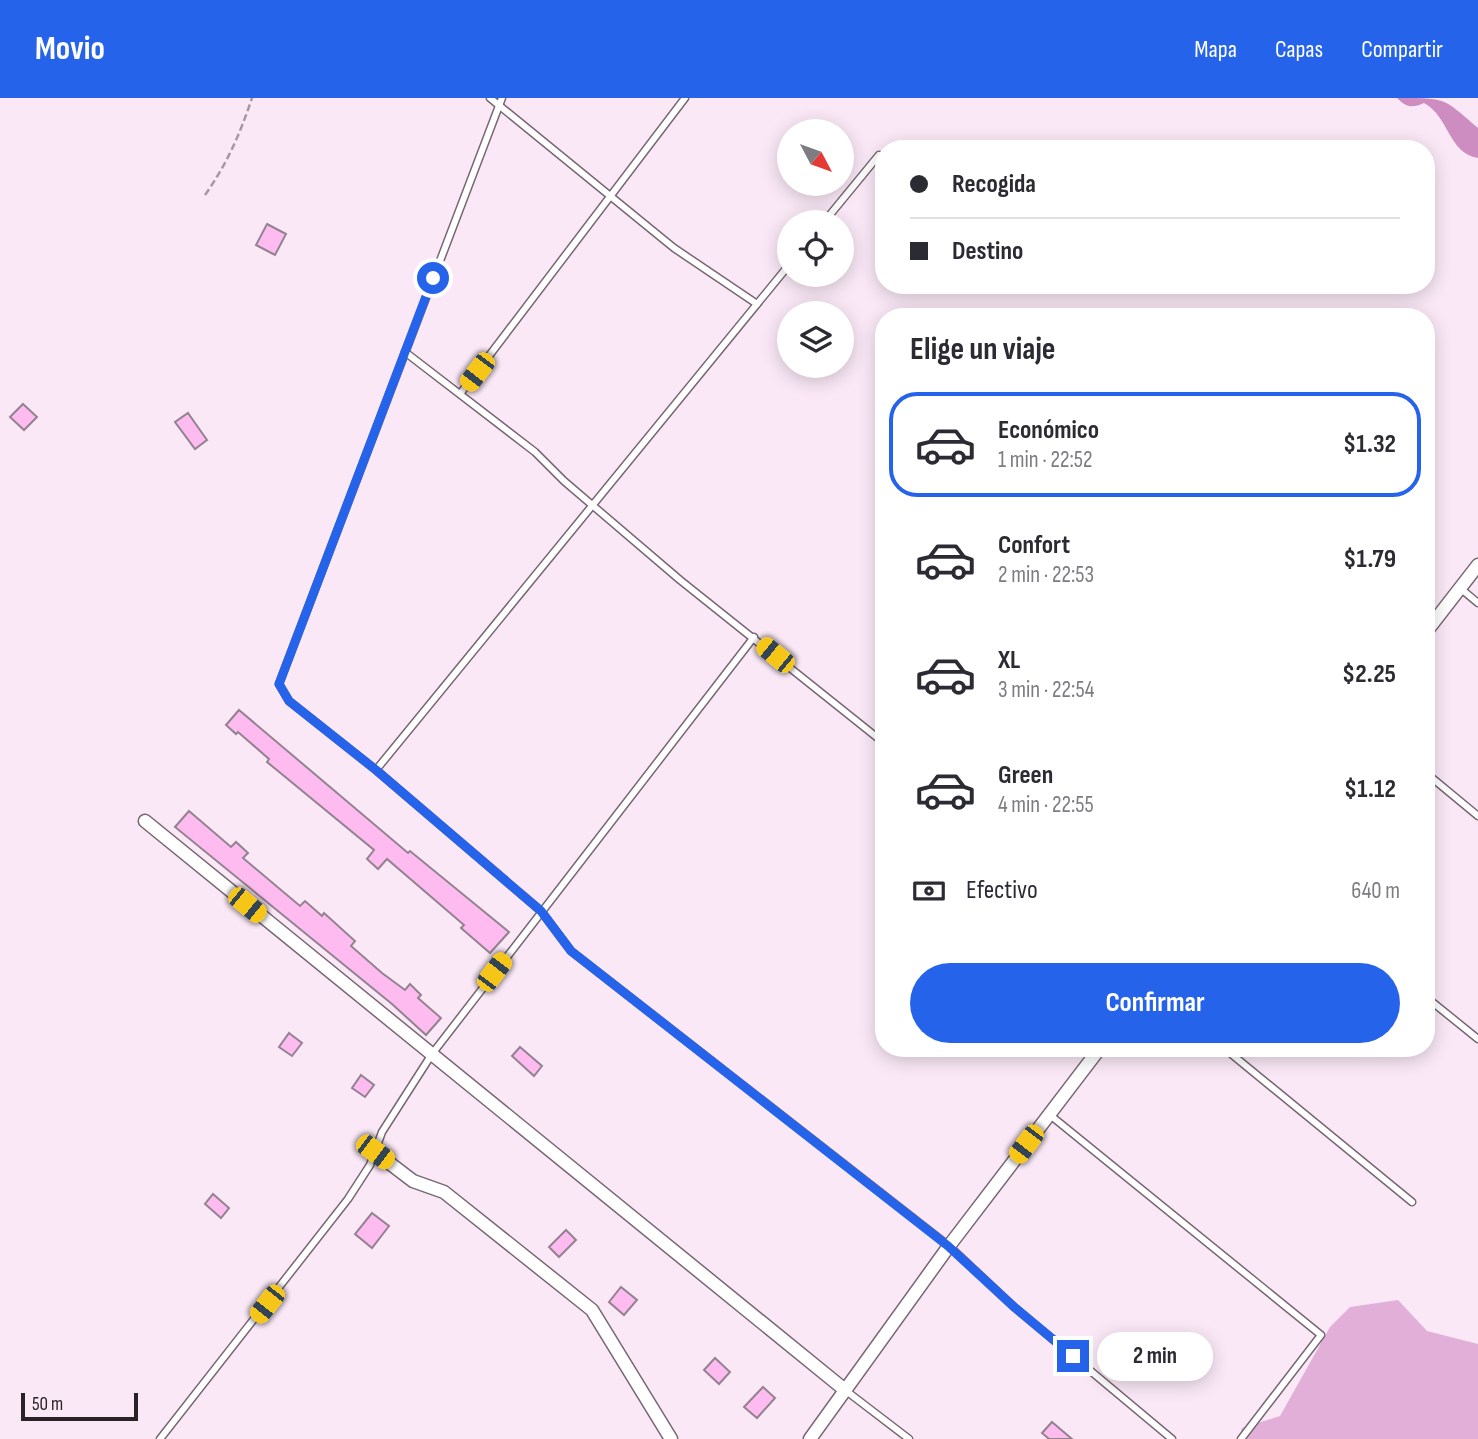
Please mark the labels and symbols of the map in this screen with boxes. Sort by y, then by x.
north arrow [777,119,854,196]
route start [417,262,449,294]
car [456,349,499,395]
car [753,634,798,676]
car [225,884,270,926]
car [473,949,516,995]
car [1005,1121,1048,1167]
car [352,1131,399,1173]
car [246,1281,289,1327]
callout: 2 min [1098,1332,1213,1380]
route end [1057,1340,1089,1372]
scale bar [21,1390,138,1422]

